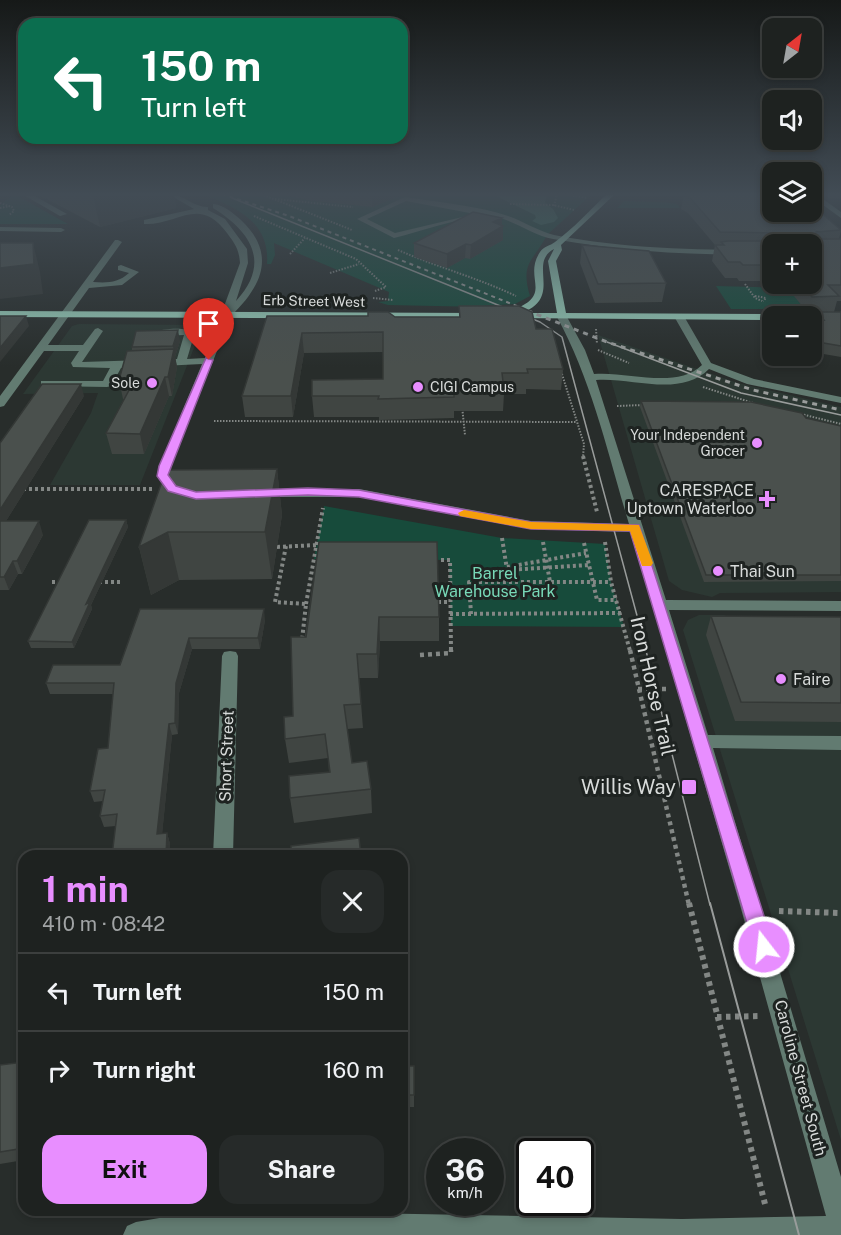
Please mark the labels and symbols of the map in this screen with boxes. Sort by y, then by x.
north arrow [762,18,822,78]
street label: Erb Street West [263,292,365,310]
pin [183,298,234,360]
place label: Sole [111,375,140,391]
marker: Sole [145,376,159,390]
place label: CIGI Campus [430,379,514,395]
marker: CIGI Campus [411,380,425,394]
place label: Your Independent Grocer [630,427,745,459]
marker: Your Independent Grocer [750,436,764,450]
place label: CARESPACE Uptown Waterloo [627,481,754,518]
marker: CARESPACE Uptown Waterloo [758,490,776,508]
place label: Thai Sun [730,562,795,581]
park label: Barrel Warehouse Park [434,564,556,601]
marker: Thai Sun [711,564,725,578]
street label: Iron Horse Trail [625,614,681,758]
place label: Faire [793,670,830,689]
marker: Faire [774,672,788,686]
street label: Short Street [215,710,238,802]
place label: Willis Way [581,775,676,799]
marker: Willis Way [680,778,698,796]
position arrow [732,915,796,979]
street label: Caroline Street South [771,998,831,1158]
speed limit sign: 40 [516,1138,594,1216]

